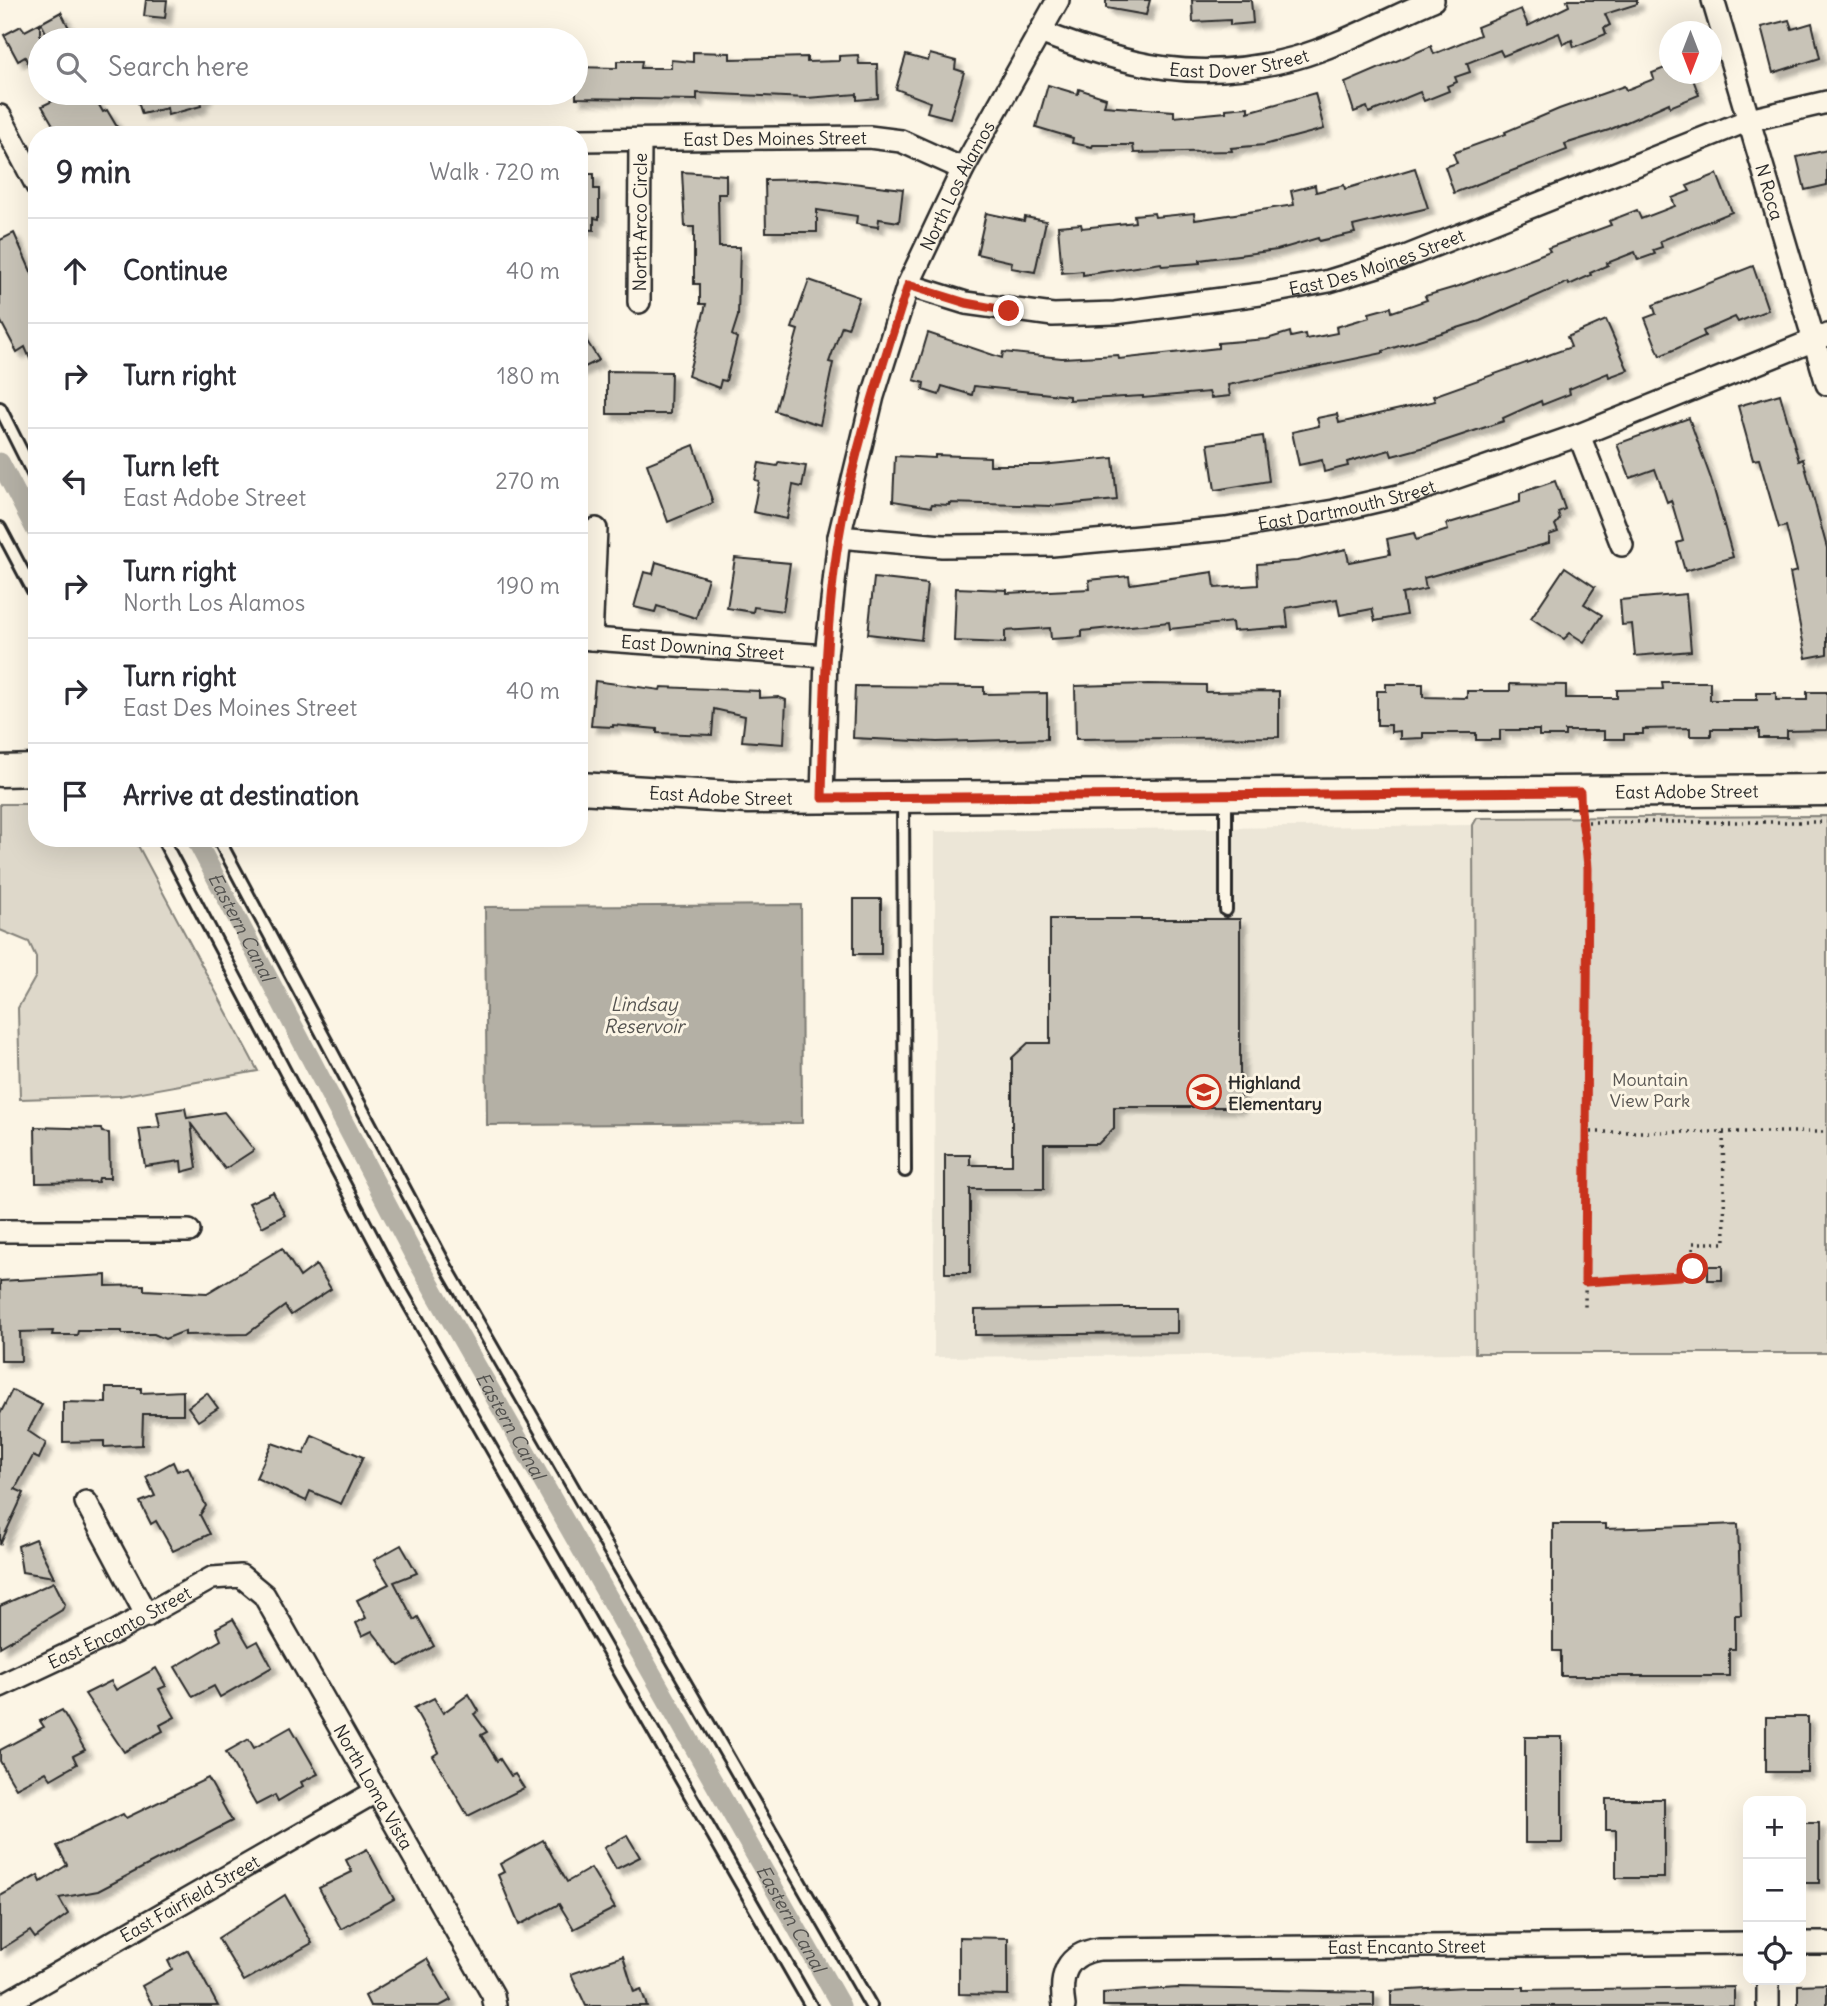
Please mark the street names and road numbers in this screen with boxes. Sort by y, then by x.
street label: East Dover Street [1168,43,1311,82]
street label: North Los Alamos [915,116,999,254]
street label: East Des Moines Street [683,126,867,150]
street label: North Arco Circle [628,153,651,291]
street label: N Roca [1751,161,1789,223]
street label: East Des Moines Street [1287,223,1468,300]
street label: East Dartmouth Street [1256,474,1438,535]
street label: East Downing Street [620,630,785,664]
street label: East Adobe Street [1615,779,1759,803]
street label: East Adobe Street [648,781,793,810]
street label: East Encanto Street [44,1581,195,1674]
street label: North Loma Vista [329,1720,419,1853]
street label: East Fairfield Street [116,1849,263,1947]
street label: East Encanto Street [1328,1934,1486,1958]

